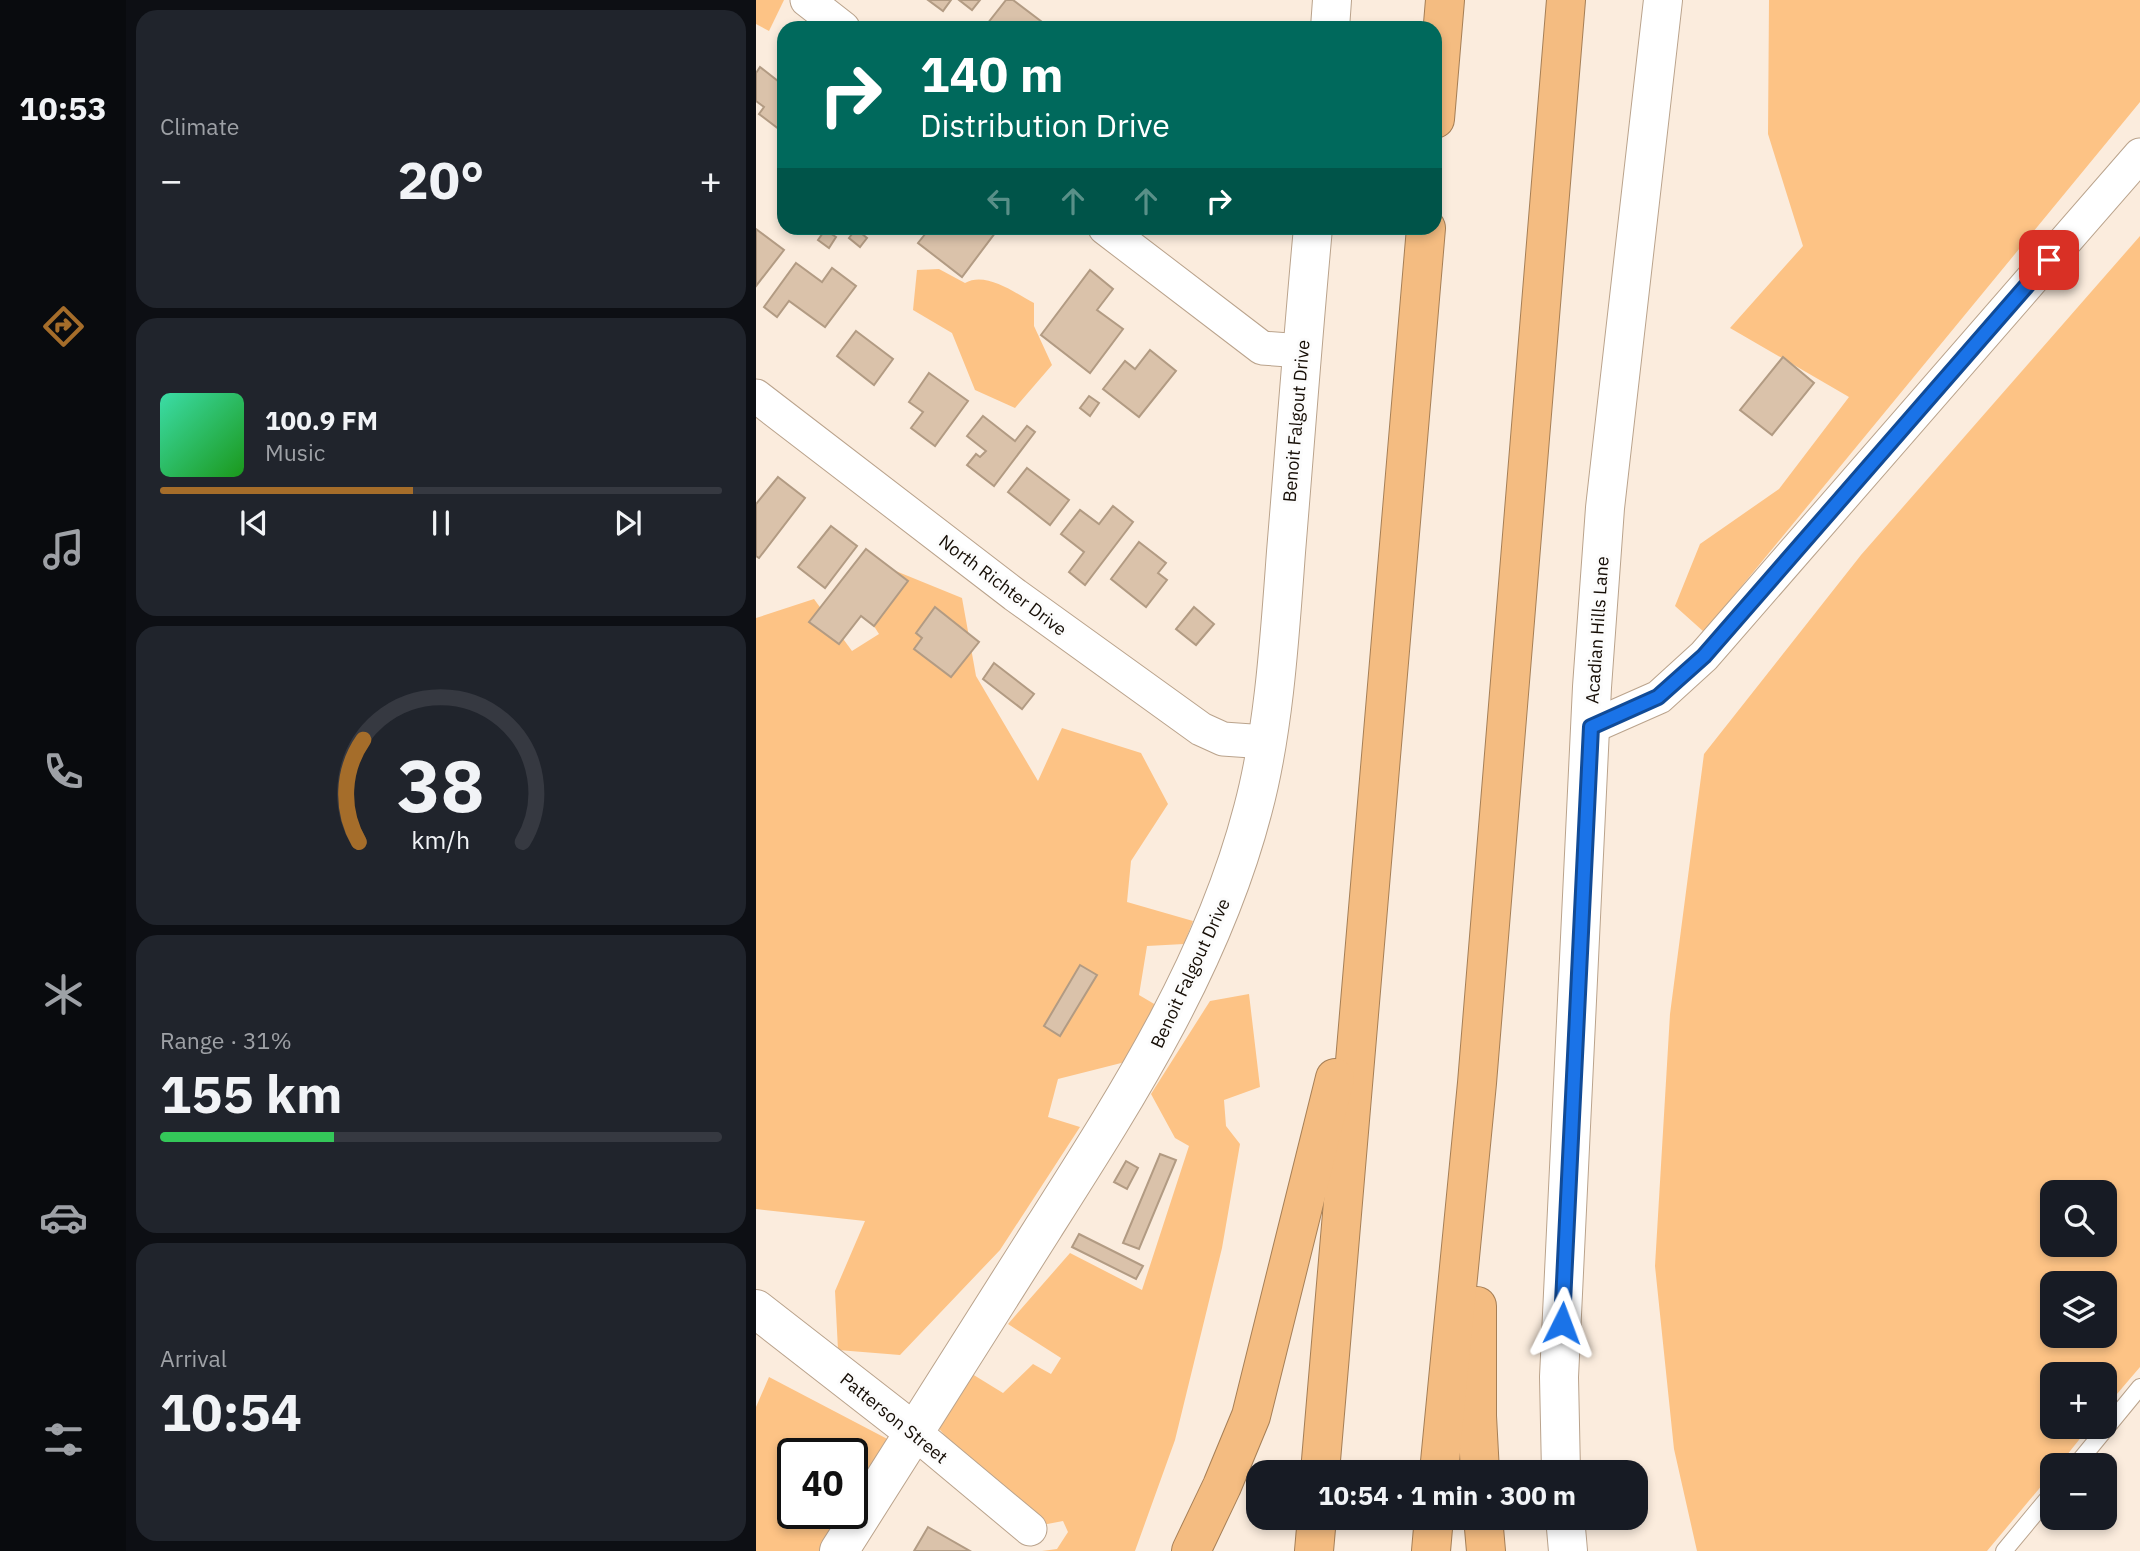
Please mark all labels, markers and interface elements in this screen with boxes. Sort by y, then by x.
text: 140 m [920,42,1064,105]
icon: right [805,49,896,140]
text: 10:53 [19,87,107,129]
text: Distribution Drive [920,104,1170,146]
text: Climate [160,111,239,141]
text: 20° [398,146,484,213]
text: − [160,155,183,204]
text: + [699,155,722,204]
icon: left [981,182,1019,220]
icon: ahead [1054,182,1092,220]
icon: ahead [1127,182,1165,220]
icon: right [1200,182,1238,220]
pin [2019,230,2079,290]
icon: arrive [2030,241,2068,279]
icon: directions [39,302,88,351]
street label: Benoit Falgout Drive [1277,339,1315,503]
text: 100.9 FM [265,403,378,437]
text: Music [265,437,325,467]
icon: previous [235,504,273,542]
icon: pause [422,504,460,542]
icon: next [609,504,647,542]
icon: music [39,525,88,574]
street label: North Richter Drive [934,529,1072,641]
street label: Acadian Hills Lane [1580,555,1614,705]
text: 38 [397,737,485,832]
icon: phone [39,747,88,796]
text: km/h [412,822,470,855]
street label: Benoit Falgout Drive [1145,894,1235,1052]
icon: climate [39,970,88,1019]
text: Range · 31% [160,1025,292,1055]
text: 155 km [160,1060,342,1127]
map controls [2040,1180,2117,1530]
button: search [2040,1180,2117,1257]
icon: car [39,1193,88,1242]
button: layers [2040,1271,2117,1348]
position arrow [1525,1286,1599,1360]
text: Arrival [160,1343,227,1373]
button: + [2040,1362,2117,1439]
street label: Patterson Street [836,1368,952,1468]
text: 10:54 [160,1378,302,1445]
icon: filters [39,1415,88,1464]
speed limit sign: 40 [777,1438,868,1529]
button: − [2040,1453,2117,1530]
text: 10:54 · 1 min · 300 m [1318,1478,1576,1512]

